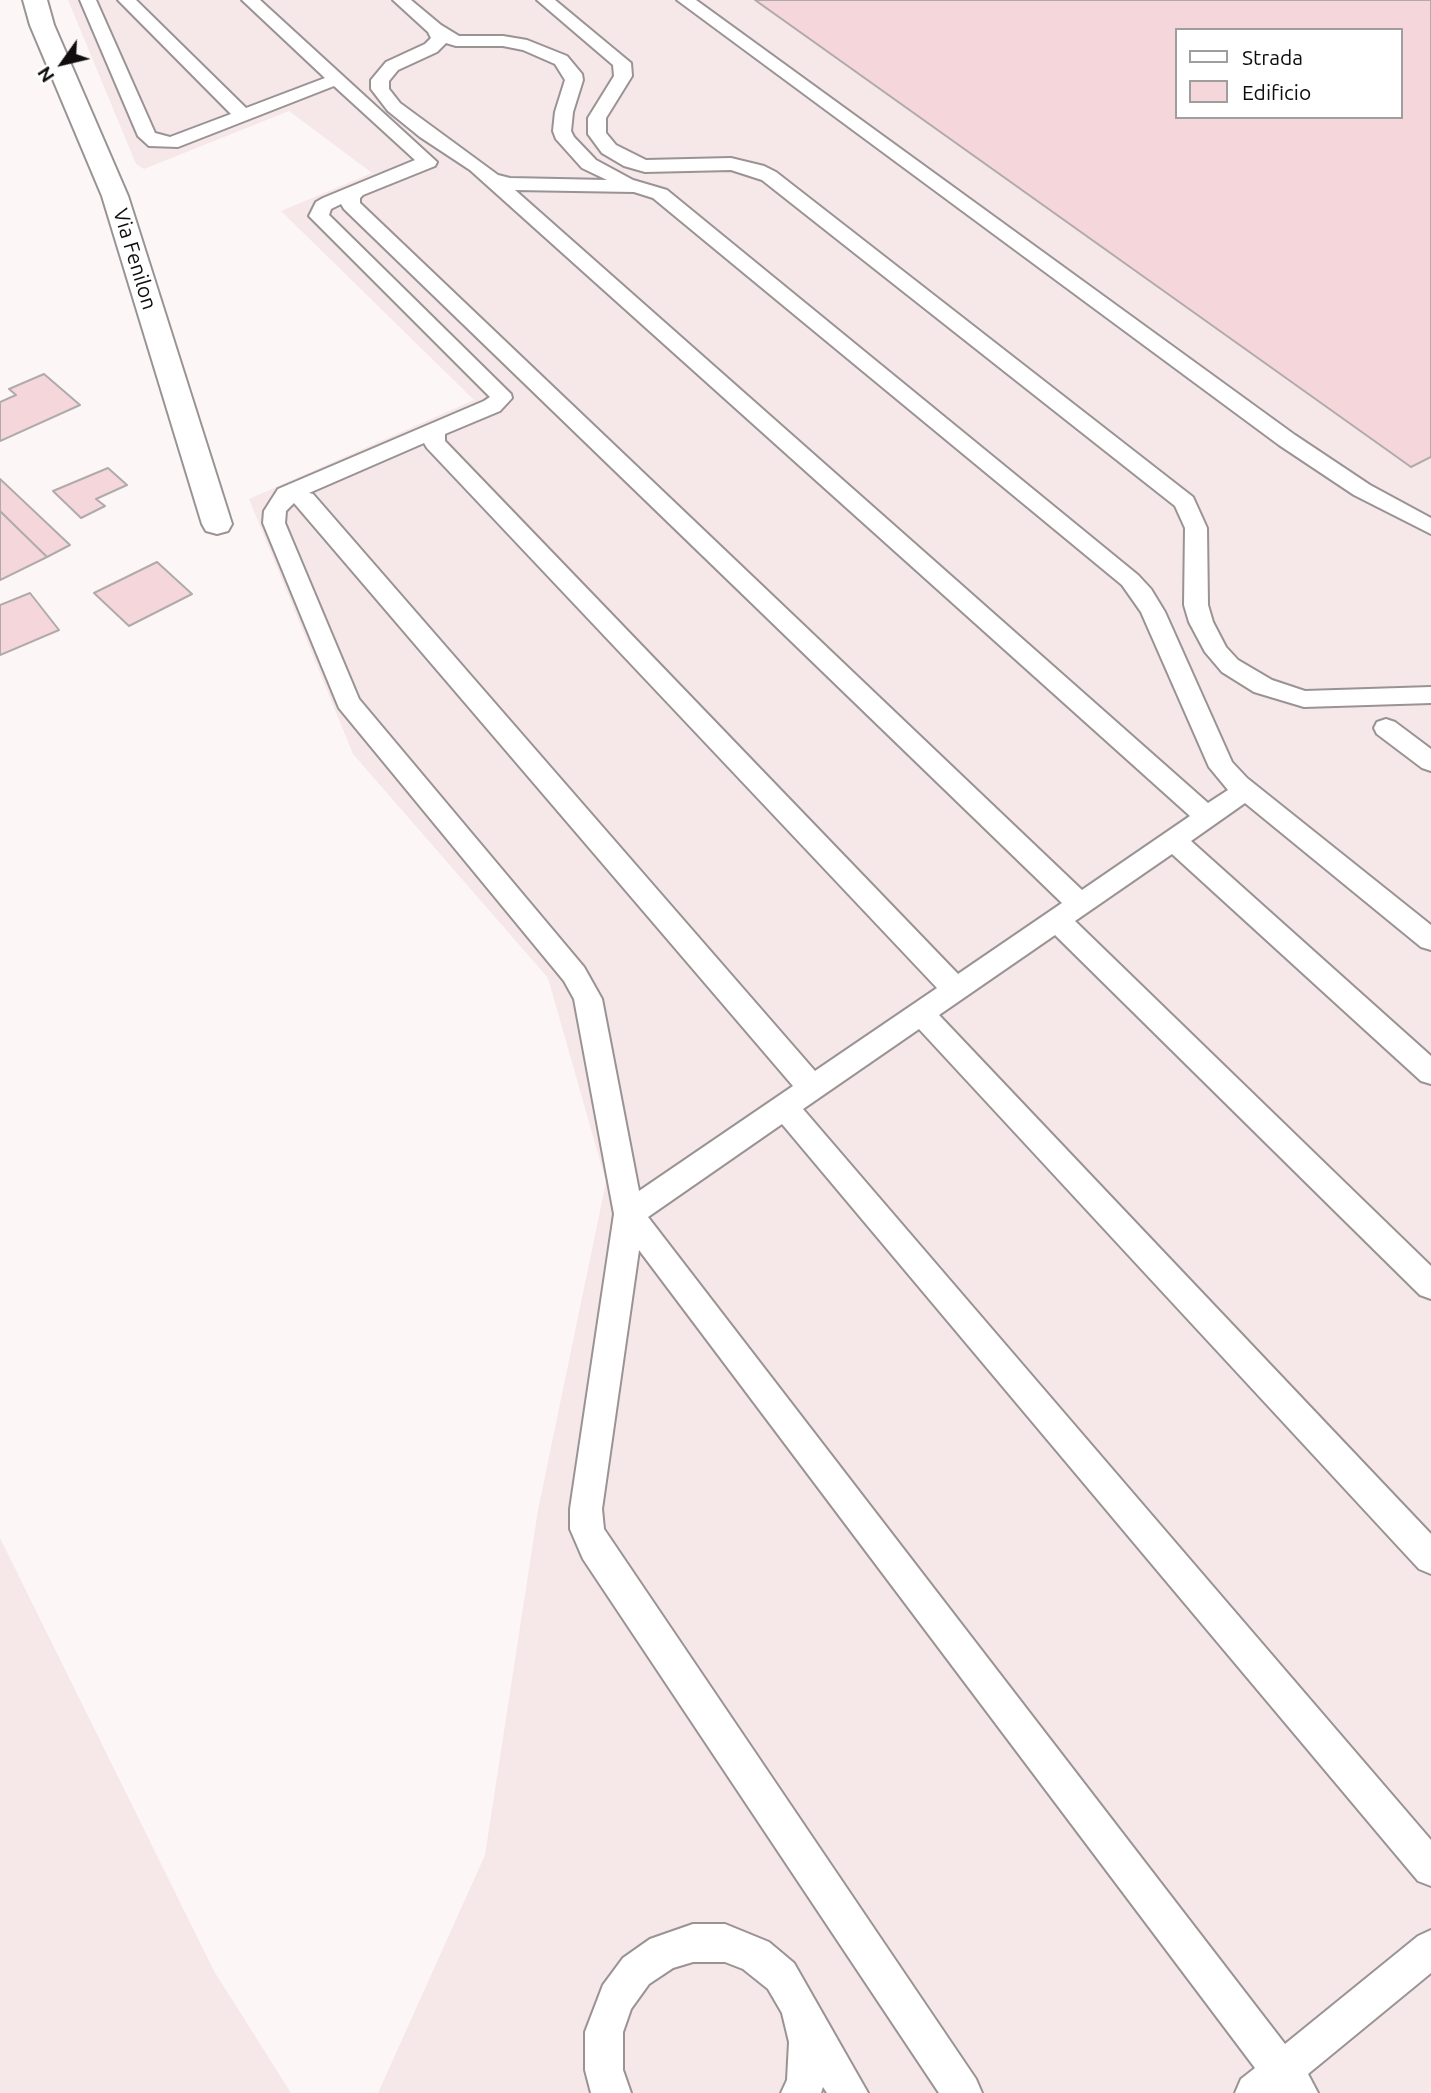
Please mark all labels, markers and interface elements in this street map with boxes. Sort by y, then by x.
north arrow [28,28,98,98]
legend [1176,28,1403,119]
text: Strada [1242,45,1303,69]
text: N [33,63,59,87]
text: Edificio [1242,80,1311,104]
street label: Via Fenilon [108,205,162,313]

